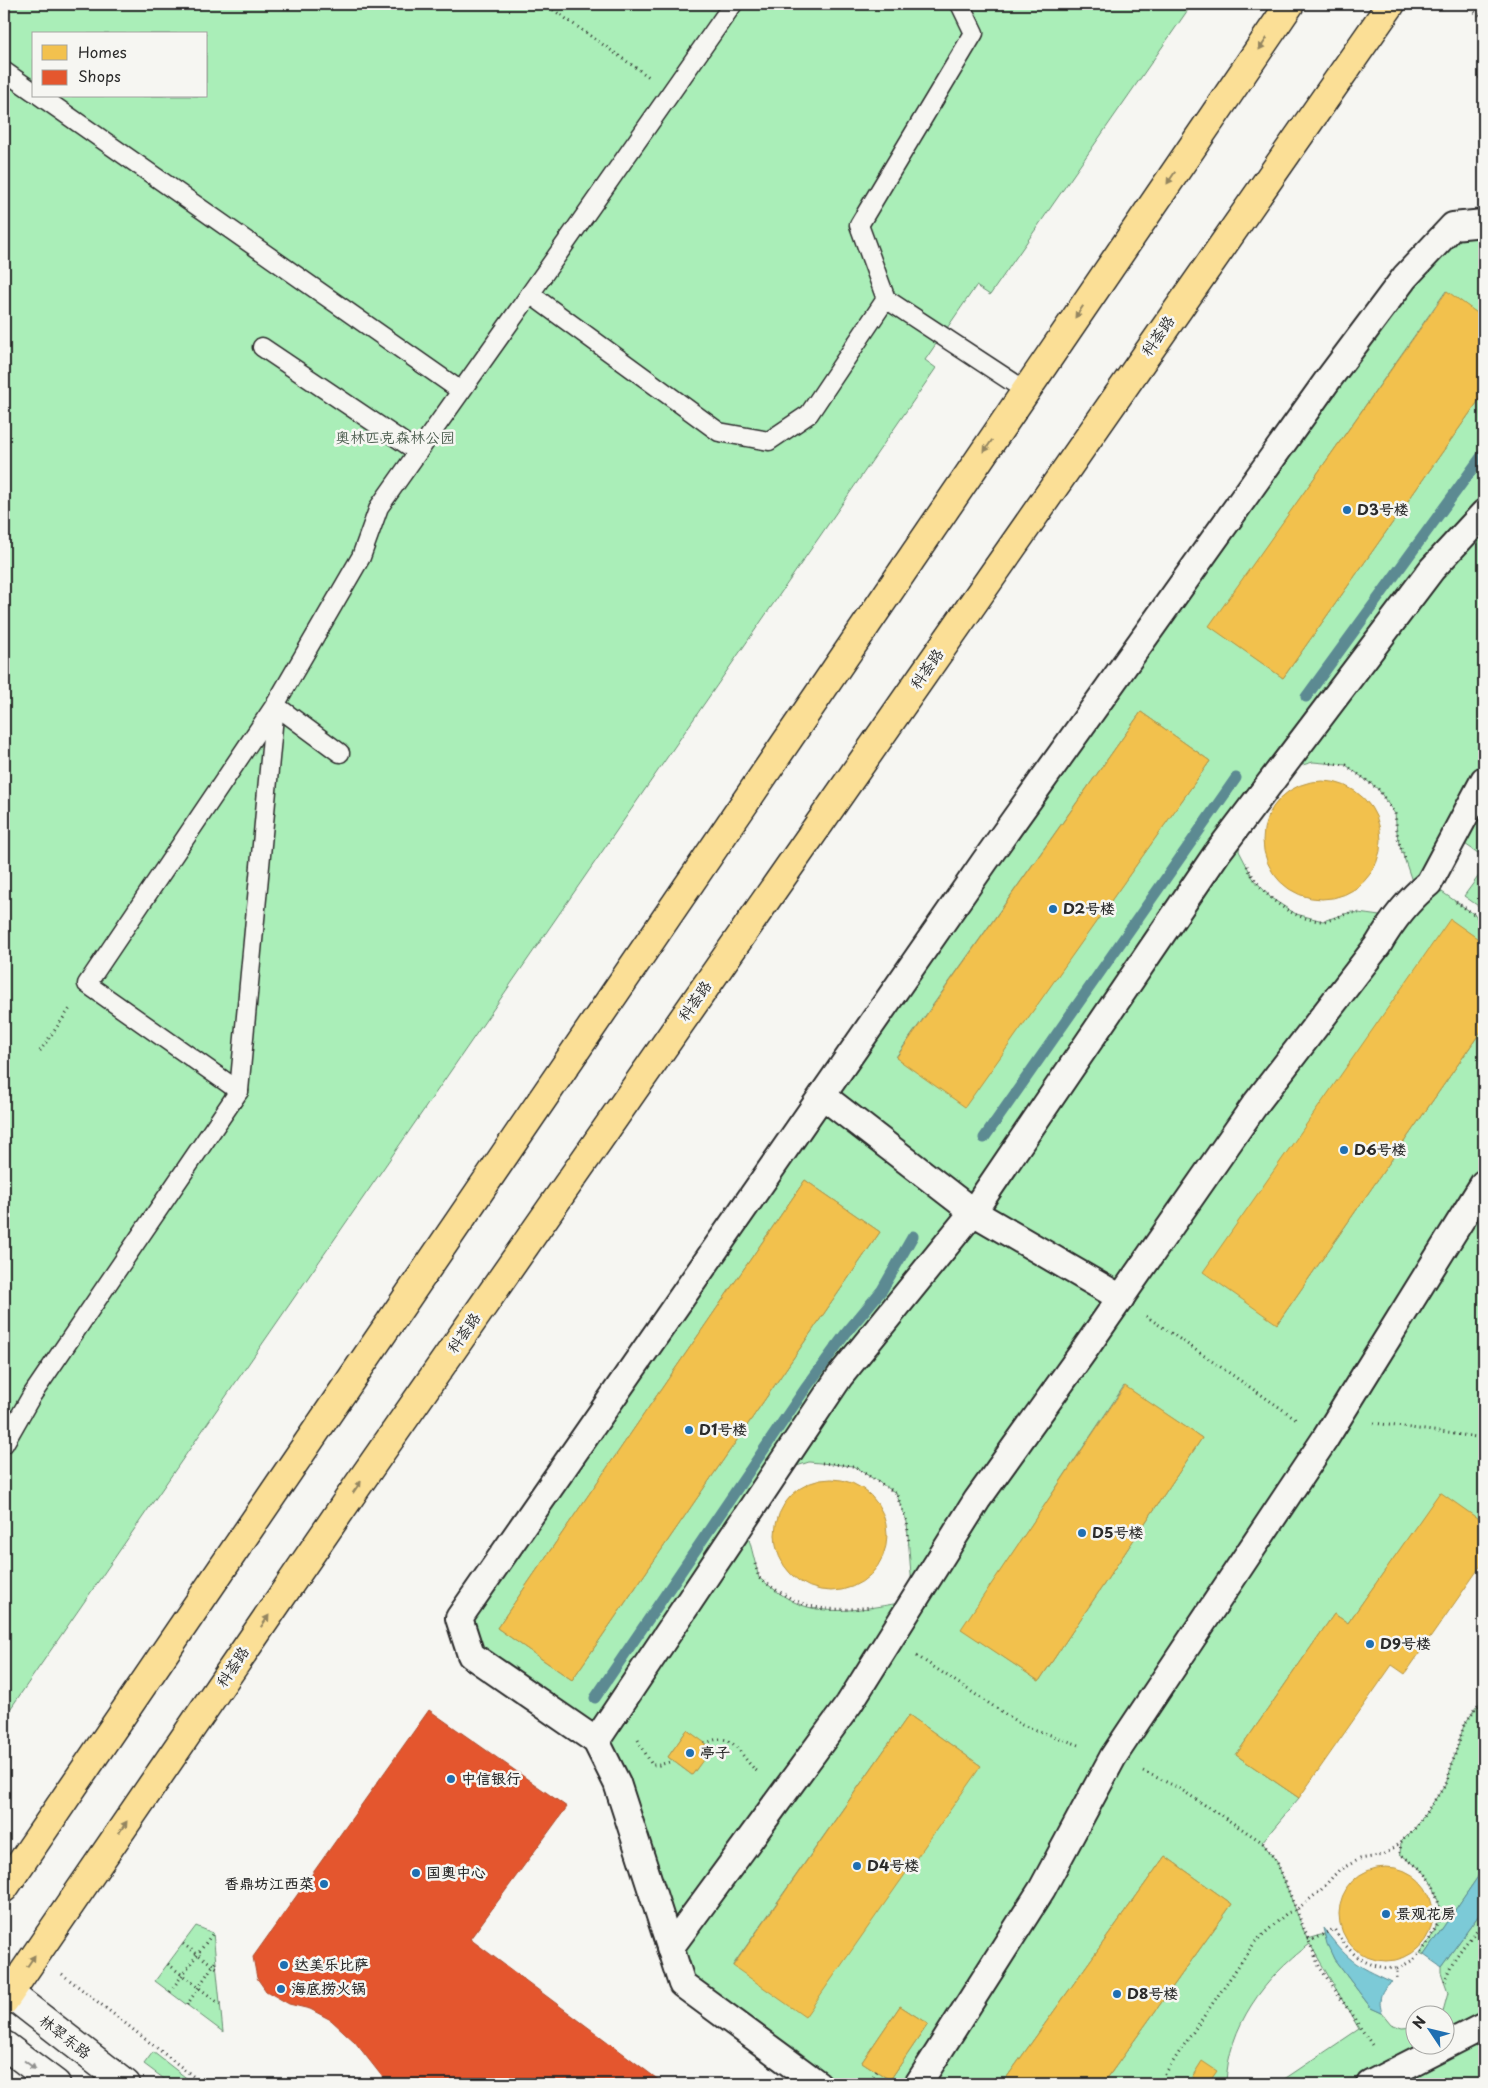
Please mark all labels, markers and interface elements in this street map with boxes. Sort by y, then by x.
legend [32,32,208,98]
one-way arrow [1258,37,1268,51]
text: Homes [78,40,127,63]
text: Shops [78,64,121,87]
one-way arrow [1166,171,1176,185]
one-way arrow [1074,305,1084,319]
street label: 科荟路 [1134,310,1179,360]
park label: 奥林匹克森林公园 [335,425,455,448]
one-way arrow [983,440,993,453]
place label: D3号楼 [1357,497,1409,520]
marker: D3号楼 [1341,504,1353,516]
street label: 科荟路 [903,643,948,693]
place label: D2号楼 [1063,896,1115,919]
marker: D2号楼 [1047,903,1059,915]
street label: 科荟路 [671,975,716,1025]
place label: D6号楼 [1354,1137,1407,1160]
marker: D6号楼 [1338,1144,1350,1156]
street label: 科荟路 [440,1307,485,1357]
place label: D1号楼 [699,1417,747,1440]
marker: D1号楼 [683,1424,695,1436]
one-way arrow [352,1480,362,1494]
place label: D5号楼 [1092,1520,1143,1543]
marker: D5号楼 [1076,1527,1088,1539]
one-way arrow [260,1614,270,1628]
place label: D9号楼 [1380,1631,1431,1654]
marker: D9号楼 [1364,1638,1376,1650]
street label: 科荟路 [210,1641,254,1691]
place label: 亭子 [700,1740,730,1763]
marker: 亭子 [684,1747,696,1759]
place label: 中信银行 [461,1766,521,1789]
marker: 中信银行 [445,1773,457,1785]
one-way arrow [118,1820,128,1834]
place label: D4号楼 [867,1853,919,1876]
place label: 国奥中心 [426,1860,486,1883]
marker: D4号楼 [851,1860,863,1872]
marker: 国奥中心 [410,1867,422,1879]
place label: 香鼎坊江西菜 [224,1871,314,1894]
marker: 香鼎坊江西菜 [318,1878,330,1890]
place label: 景观花房 [1396,1901,1456,1924]
marker: 景观花房 [1380,1908,1392,1920]
place label: 达美乐比萨 [294,1952,369,1975]
one-way arrow [26,1954,36,1968]
marker: 达美乐比萨 [278,1959,290,1971]
place label: 海底捞火锅 [291,1976,366,1999]
place label: D8号楼 [1127,1981,1178,2004]
marker: 海底捞火锅 [275,1983,287,1995]
marker: D8号楼 [1111,1988,1123,2000]
north arrow [1406,2006,1456,2056]
street label: 林翠东路 [35,2008,97,2063]
text: N [1407,2012,1431,2033]
one-way arrow [23,2059,36,2070]

